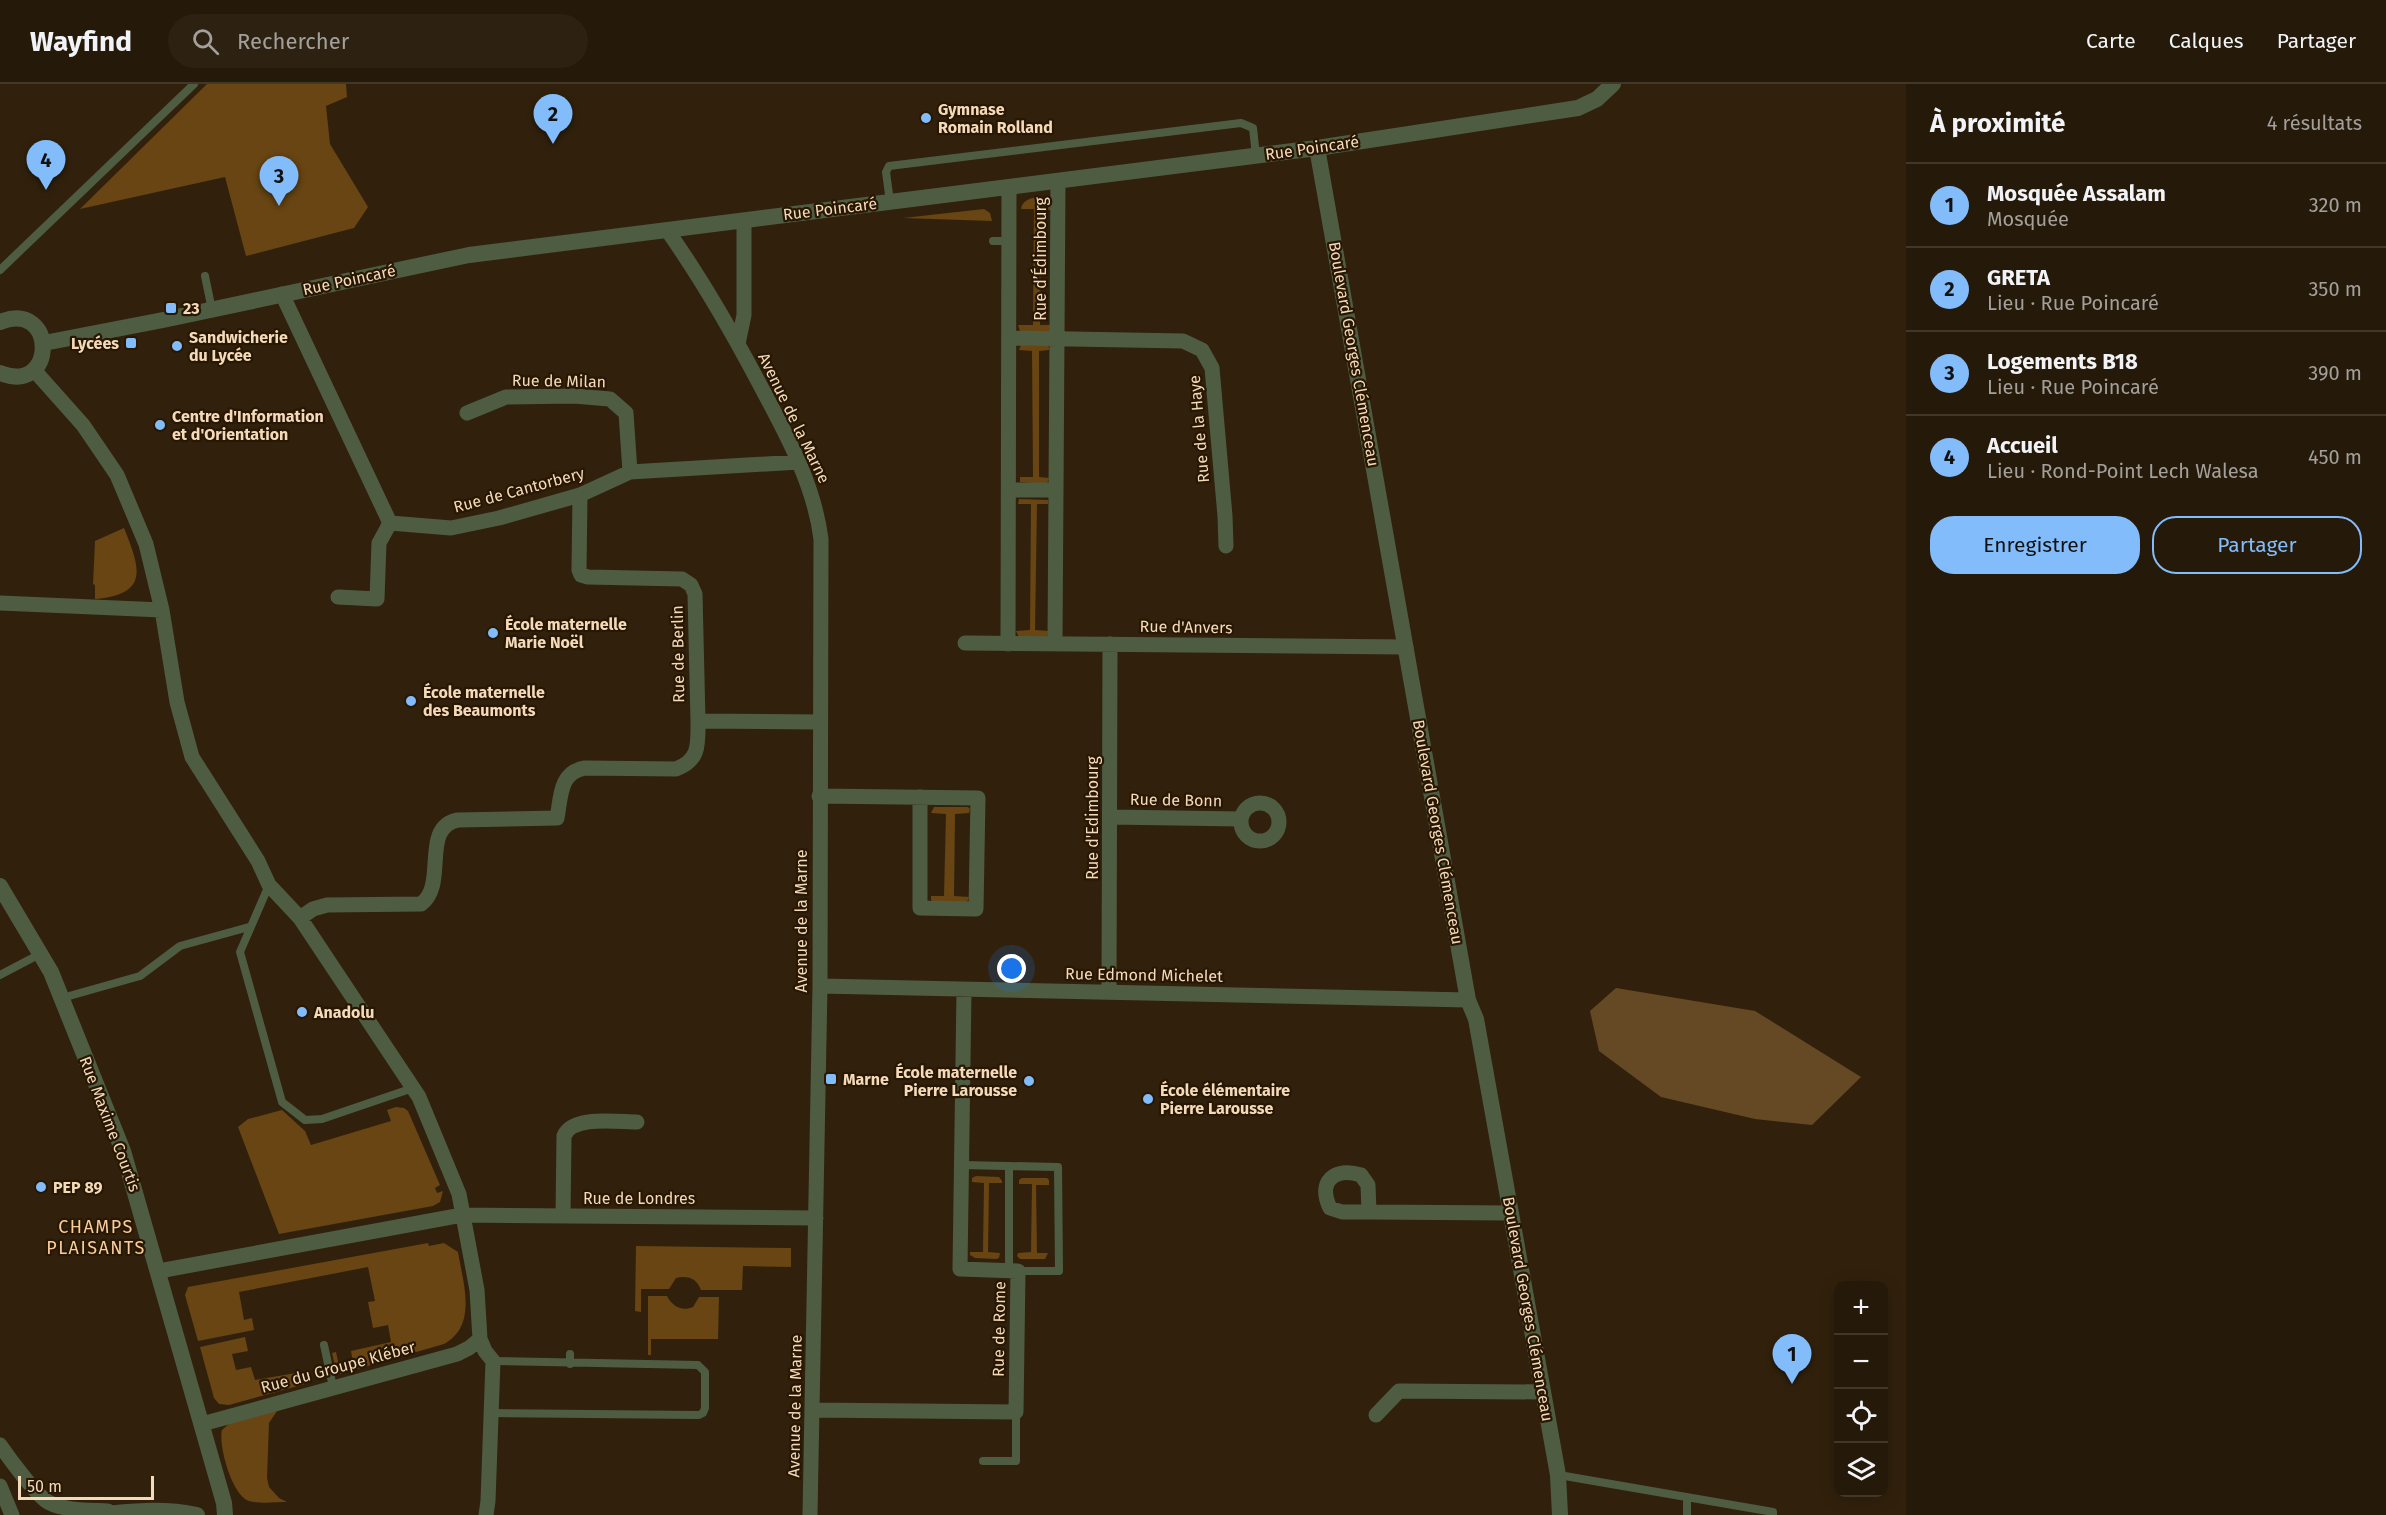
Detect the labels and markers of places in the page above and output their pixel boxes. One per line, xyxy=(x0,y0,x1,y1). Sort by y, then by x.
pin: 2 xyxy=(534,94,572,144)
place label: Gymnase Romain Rolland xyxy=(938,100,1053,137)
marker: Gymnase Romain Rolland xyxy=(919,111,933,125)
pin: 4 xyxy=(26,141,66,190)
pin: 3 xyxy=(260,156,298,206)
place label: 23 xyxy=(183,299,200,318)
marker: 23 xyxy=(164,301,178,315)
place label: Sandwicherie du Lycée xyxy=(189,328,288,365)
place label: Lycées xyxy=(71,334,119,353)
marker: Lycées xyxy=(124,336,138,350)
marker: Sandwicherie du Lycée xyxy=(170,339,184,353)
place label: Centre d'Information et d'Orientation xyxy=(172,407,324,444)
marker: Centre d'Information et d'Orientation xyxy=(153,418,167,432)
place label: École maternelle Marie Noël xyxy=(505,614,627,652)
marker: École maternelle Marie Noël xyxy=(486,626,500,640)
place label: École maternelle des Beaumonts xyxy=(423,682,545,720)
marker: École maternelle des Beaumonts xyxy=(404,694,418,708)
place label: Anadolu xyxy=(313,1003,374,1022)
marker: Anadolu xyxy=(295,1005,309,1019)
place label: École maternelle Pierre Larousse xyxy=(895,1062,1017,1100)
place label: Marne xyxy=(843,1070,889,1089)
marker: Marne xyxy=(824,1072,838,1086)
marker: École maternelle Pierre Larousse xyxy=(1022,1074,1036,1088)
place label: École élémentaire Pierre Larousse xyxy=(1160,1080,1290,1118)
marker: École élémentaire Pierre Larousse xyxy=(1141,1092,1155,1106)
place label: PEP 89 xyxy=(53,1178,102,1197)
marker: PEP 89 xyxy=(34,1180,48,1194)
pin: 1 xyxy=(1772,1334,1812,1384)

